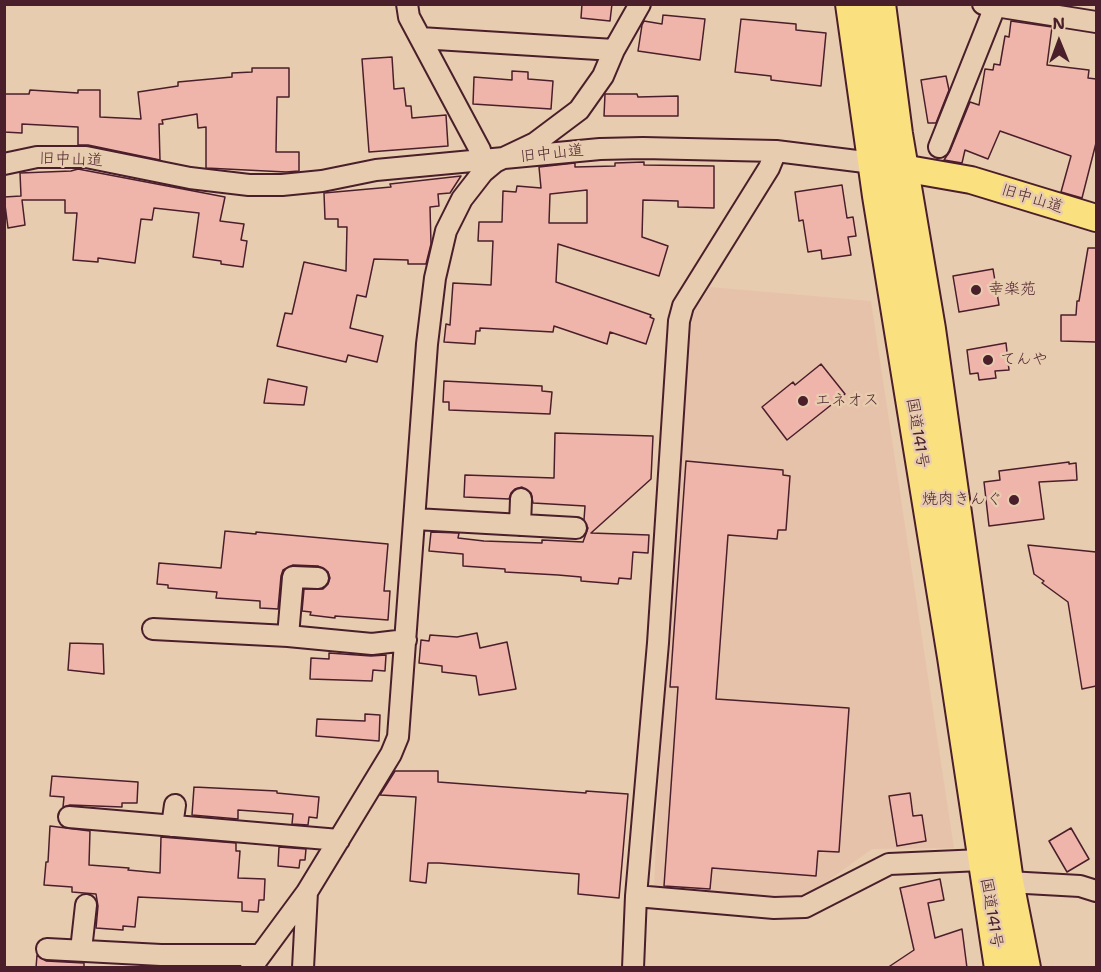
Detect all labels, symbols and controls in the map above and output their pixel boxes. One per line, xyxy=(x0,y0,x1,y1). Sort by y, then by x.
north arrow xyxy=(1029,12,1089,72)
text: N xyxy=(1052,13,1065,34)
street label: 旧中山道 xyxy=(519,141,585,167)
street label: 旧中山道 xyxy=(39,149,103,171)
street label: 旧中山道 xyxy=(999,180,1065,218)
place label: 幸楽苑 xyxy=(988,280,1036,300)
marker: 幸楽苑 xyxy=(969,283,983,297)
place label: てんや xyxy=(1000,350,1048,370)
marker: てんや xyxy=(981,353,995,367)
place label: エネオス xyxy=(815,391,879,411)
marker: エネオス xyxy=(796,394,810,408)
street label: 国道141号 xyxy=(902,396,932,470)
place label: 焼肉きんぐ xyxy=(922,490,1002,510)
marker: 焼肉きんぐ xyxy=(1007,493,1021,507)
street label: 国道141号 xyxy=(976,876,1006,950)

